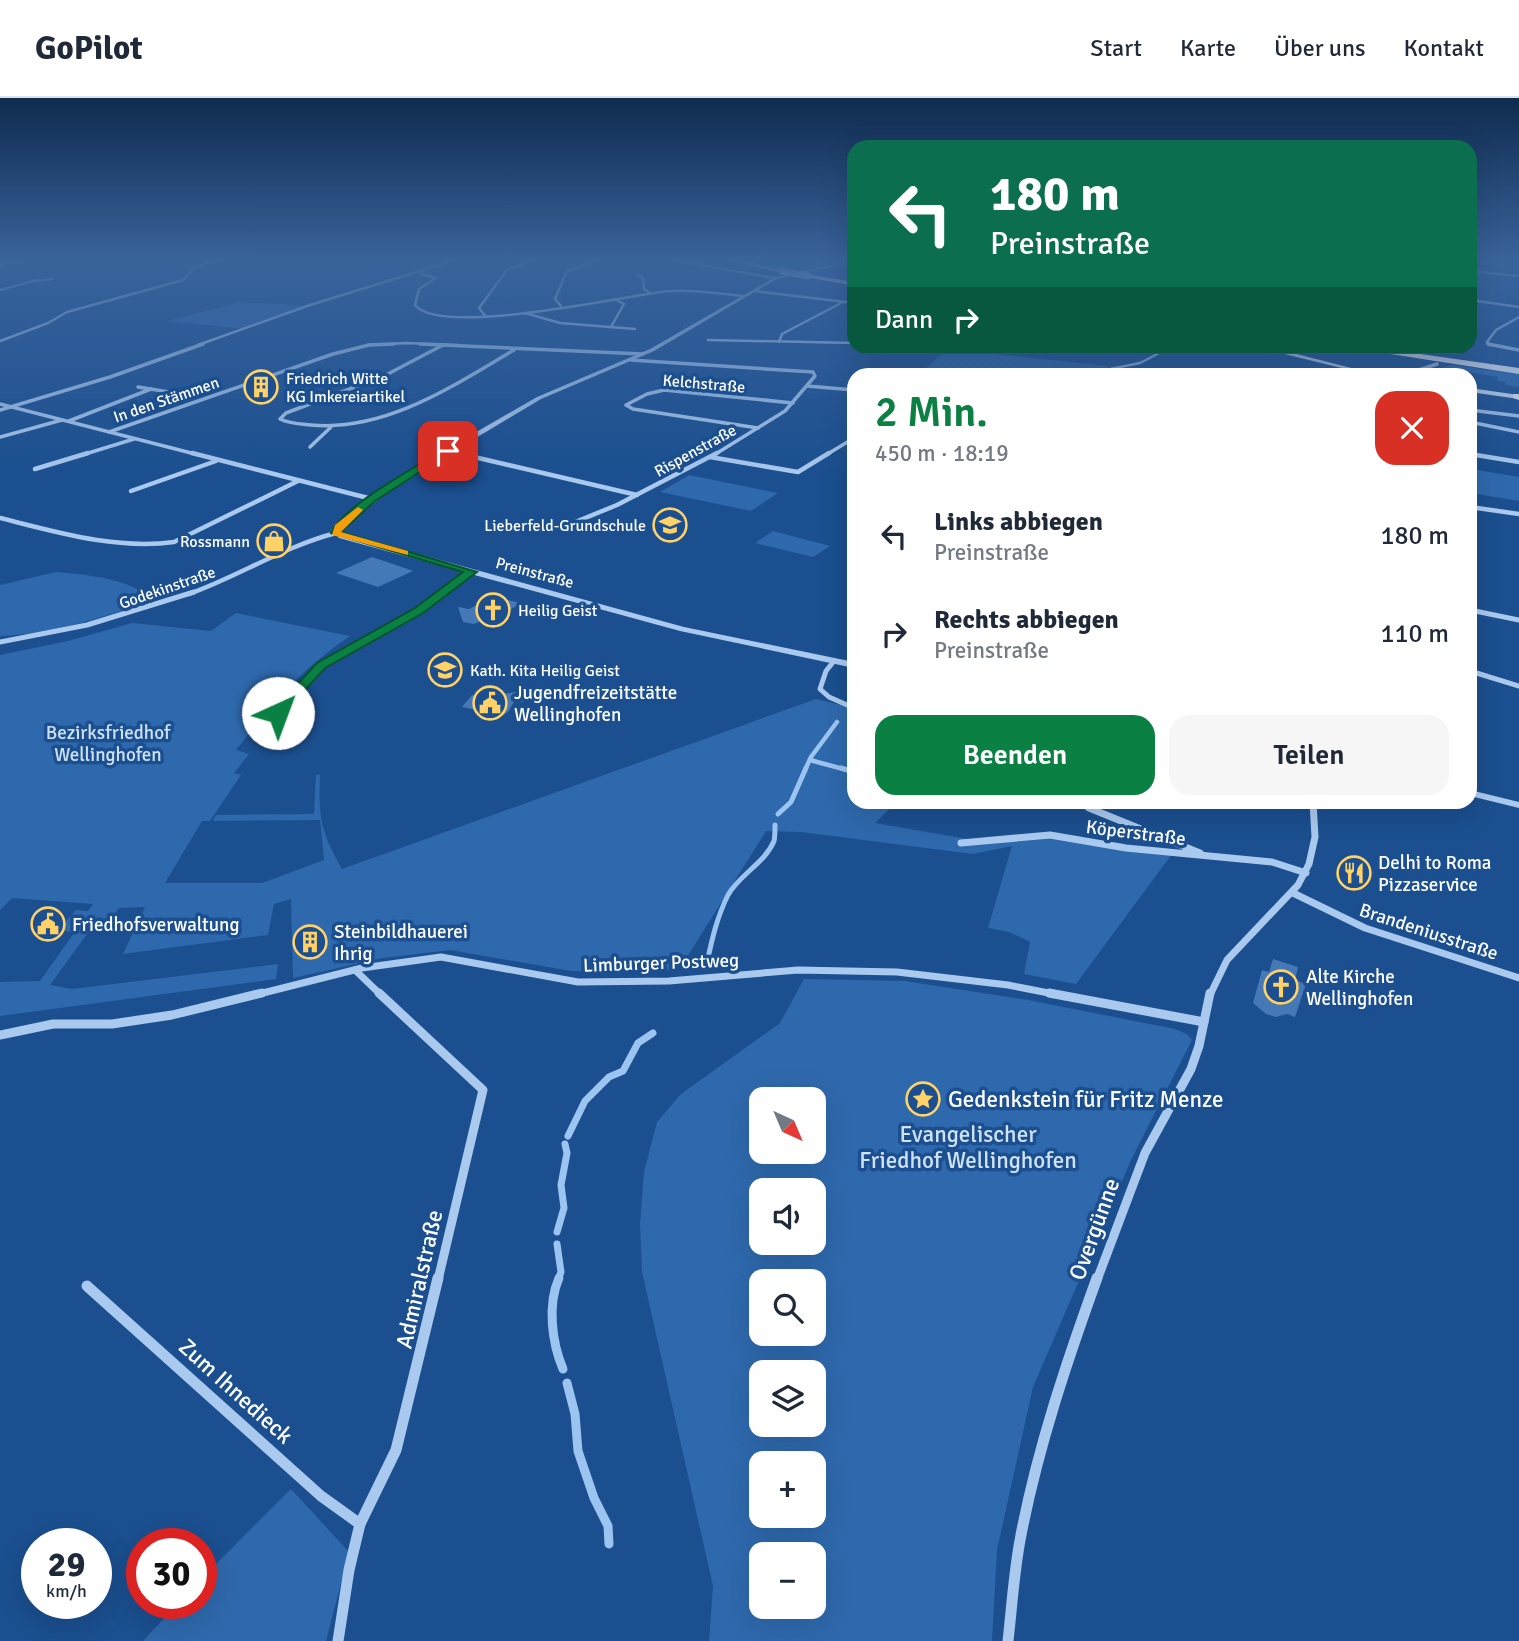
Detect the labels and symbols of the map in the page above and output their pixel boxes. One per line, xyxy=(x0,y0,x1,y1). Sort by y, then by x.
building icon: Friedrich Witte KG Imkereiartikel xyxy=(242,368,280,406)
place label: Friedrich Witte KG Imkereiartikel xyxy=(286,369,405,407)
street label: Kelchstraße xyxy=(662,370,746,398)
street label: In den Stämmen xyxy=(111,372,222,427)
street label: Rispenstraße xyxy=(651,420,740,482)
pin xyxy=(418,421,478,481)
school or university icon: Lieberfeld-Grundschule xyxy=(651,506,689,544)
place label: Lieberfeld-Grundschule xyxy=(484,516,646,536)
shop icon: Rossmann xyxy=(255,522,293,560)
place label: Rossmann xyxy=(180,532,250,552)
street label: Preinstraße xyxy=(494,553,576,593)
street label: Godekinstraße xyxy=(117,562,218,614)
church icon: Heilig Geist xyxy=(474,591,512,629)
place label: Heilig Geist xyxy=(518,601,598,621)
school or university icon: Kath. Kita Heilig Geist xyxy=(426,651,464,689)
place label: Kath. Kita Heilig Geist xyxy=(470,661,620,681)
position arrow xyxy=(241,676,315,750)
place label: Jugendfreizeitstätte Wellinghofen xyxy=(514,681,677,727)
public building icon: Jugendfreizeitstätte Wellinghofen xyxy=(471,684,509,722)
park label: Bezirksfriedhof Wellinghofen xyxy=(46,721,172,767)
street label: Köperstraße xyxy=(1085,815,1187,851)
place label: Delhi to Roma Pizzaservice xyxy=(1378,851,1491,897)
restaurant icon: Delhi to Roma Pizzaservice xyxy=(1335,854,1373,892)
street label: Brandeniusstraße xyxy=(1356,898,1501,966)
public building icon: Friedhofsverwaltung xyxy=(29,905,67,943)
place label: Friedhofsverwaltung xyxy=(72,913,239,937)
place label: Steinbildhauerei Ihrig xyxy=(334,920,468,966)
building icon: Steinbildhauerei Ihrig xyxy=(291,923,329,961)
street label: Limburger Postweg xyxy=(583,948,739,978)
place label: Alte Kirche Wellinghofen xyxy=(1306,965,1413,1011)
church icon: Alte Kirche Wellinghofen xyxy=(1262,968,1300,1006)
place icon: Gedenkstein für Fritz Menze xyxy=(904,1080,942,1118)
place label: Gedenkstein für Fritz Menze xyxy=(948,1085,1223,1114)
north arrow xyxy=(749,1087,826,1164)
park label: Evangelischer Friedhof Wellinghofen xyxy=(859,1120,1077,1175)
street label: Overgünne xyxy=(1063,1174,1126,1284)
street label: Admiralstraße xyxy=(389,1207,450,1351)
street label: Zum Ihnedieck xyxy=(173,1332,299,1451)
speed limit sign: 30 xyxy=(126,1528,217,1619)

